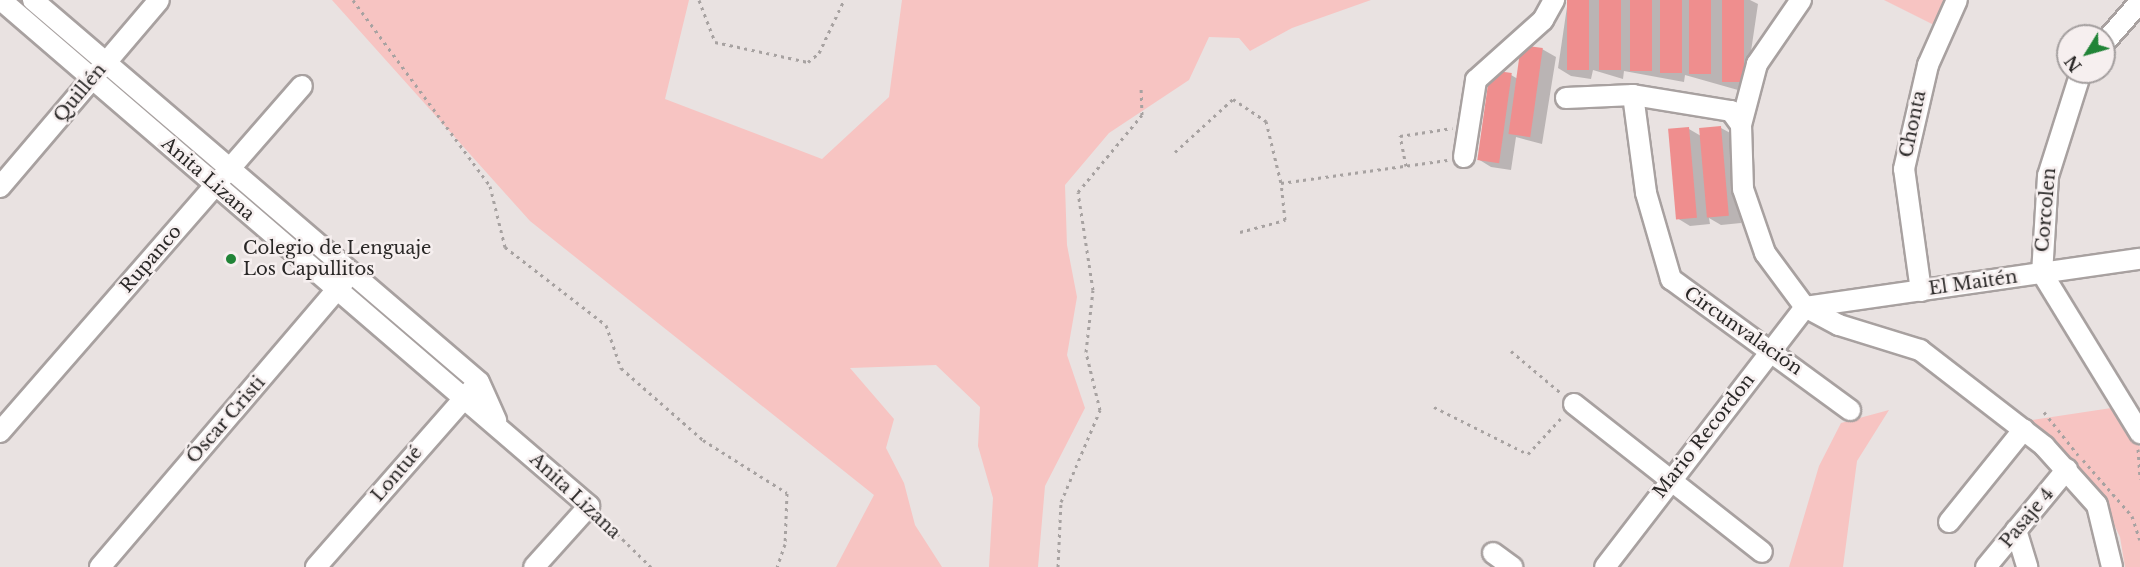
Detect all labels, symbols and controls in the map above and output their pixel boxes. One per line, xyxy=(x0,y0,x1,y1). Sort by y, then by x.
north arrow xyxy=(2056,24,2116,84)
text: N xyxy=(2061,52,2086,76)
street label: Quillén xyxy=(49,59,111,127)
street label: Chonta xyxy=(1895,89,1931,159)
street label: Anita Lizana xyxy=(157,133,259,225)
street label: Corcolen xyxy=(2032,167,2060,253)
street label: Rupanco xyxy=(116,221,186,297)
place label: Colegio de Lenguaje Los Capullitos xyxy=(243,238,431,280)
marker: Colegio de Lenguaje Los Capullitos xyxy=(224,252,238,266)
street label: El Maitén xyxy=(1927,266,2019,300)
street label: Circunvalación xyxy=(1680,282,1806,380)
street label: Mario Recordon xyxy=(1649,370,1759,502)
street label: Óscar Cristi xyxy=(182,372,270,468)
street label: Lontué xyxy=(367,442,427,506)
street label: Anita Lizana xyxy=(525,449,625,543)
street label: Pasaje 4 xyxy=(1996,484,2058,552)

